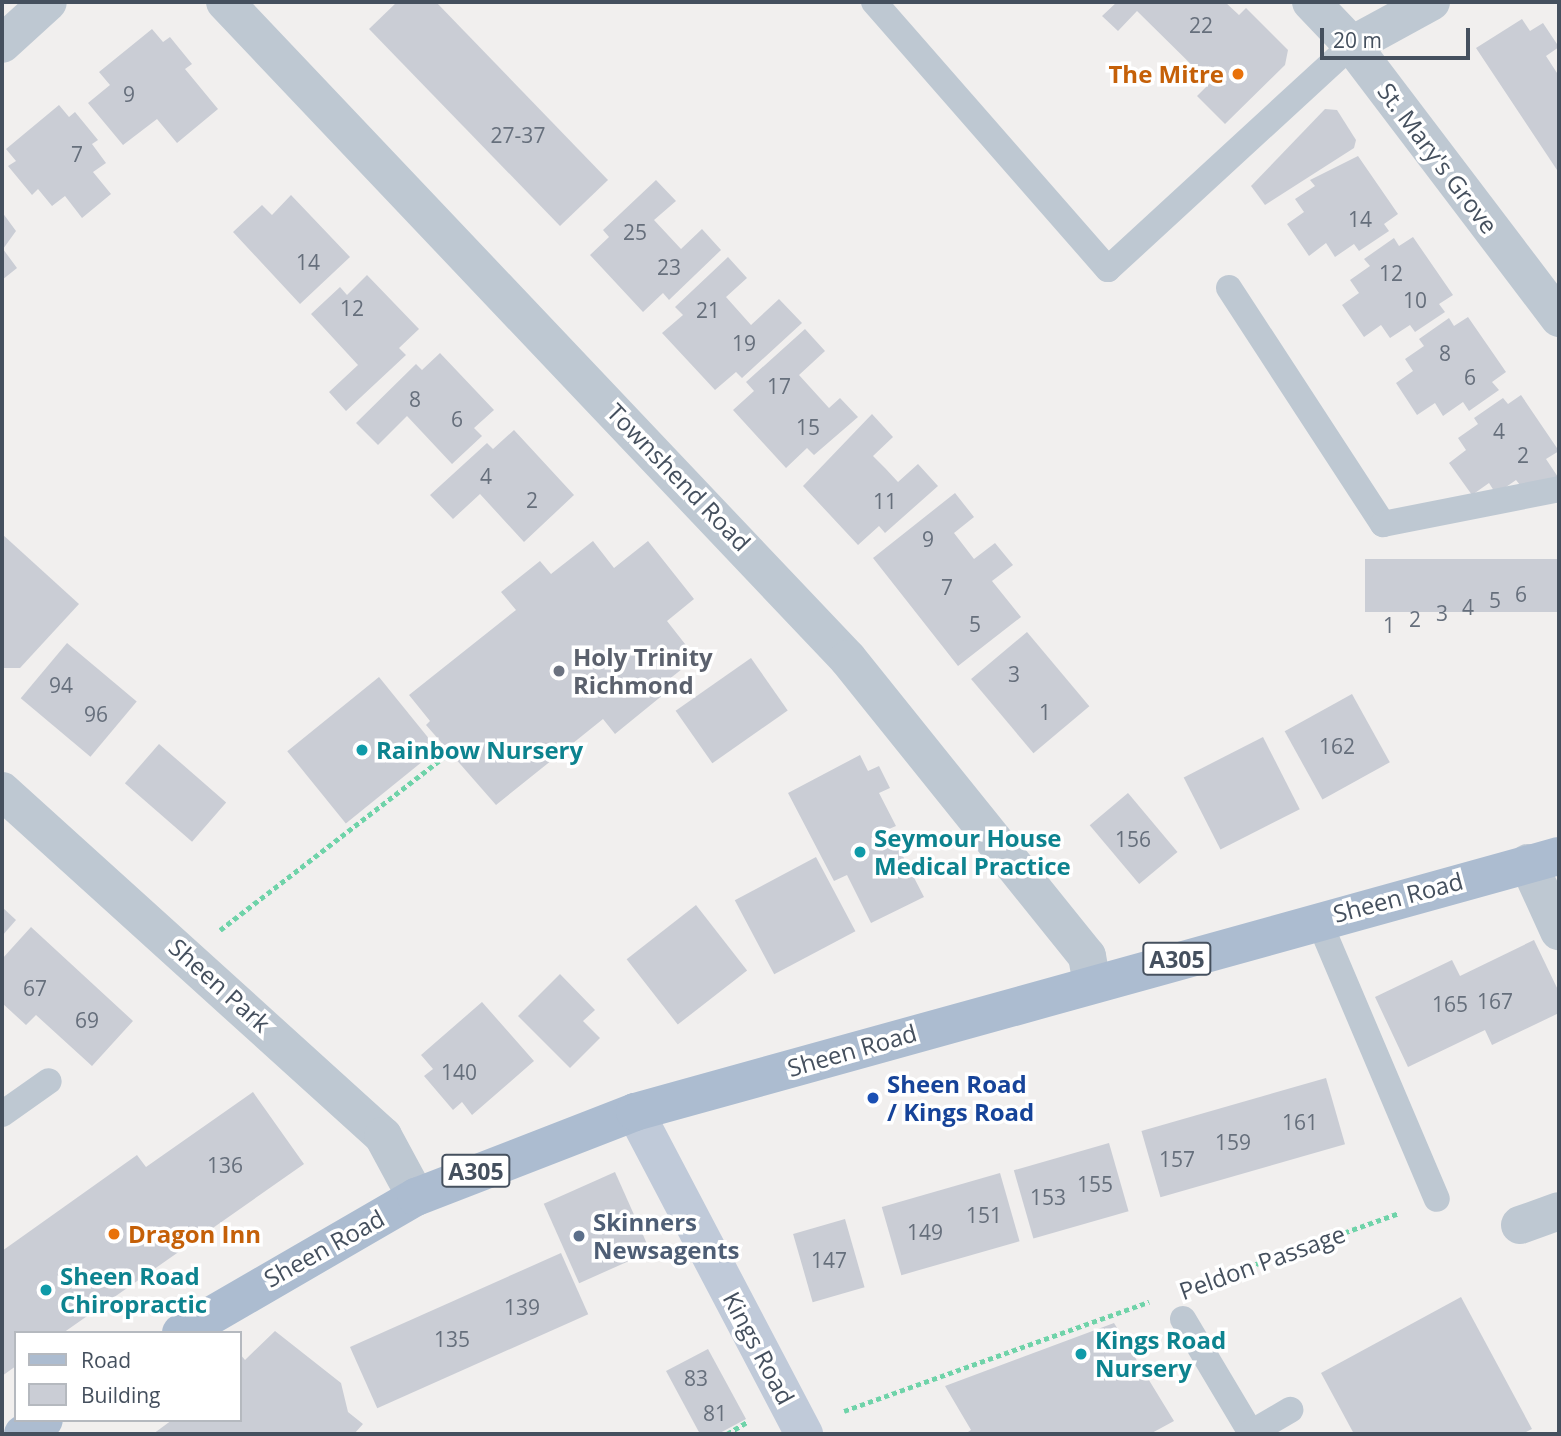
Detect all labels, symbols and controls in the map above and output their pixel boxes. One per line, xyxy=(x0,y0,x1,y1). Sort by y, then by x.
house number: 22 xyxy=(1189,12,1213,38)
scale bar xyxy=(1323,14,1474,58)
text: 20 m xyxy=(1333,26,1382,54)
place label: The Mitre xyxy=(1108,60,1224,88)
marker: The Mitre xyxy=(1230,66,1246,82)
street label: St. Mary's Grove xyxy=(1372,77,1504,239)
house number: 9 xyxy=(123,81,135,107)
house number: 27-37 xyxy=(491,122,545,148)
house number: 7 xyxy=(71,141,83,167)
house number: 14 xyxy=(1348,206,1372,232)
house number: 25 xyxy=(623,219,647,245)
house number: 14 xyxy=(296,249,320,275)
house number: 23 xyxy=(657,254,681,280)
house number: 12 xyxy=(1379,260,1403,286)
house number: 10 xyxy=(1403,287,1427,313)
house number: 12 xyxy=(340,295,364,321)
house number: 21 xyxy=(696,297,720,323)
house number: 19 xyxy=(732,330,756,356)
house number: 8 xyxy=(1439,340,1451,366)
house number: 6 xyxy=(1464,364,1476,390)
house number: 17 xyxy=(767,373,791,399)
house number: 8 xyxy=(409,386,421,412)
street label: Townshend Road xyxy=(601,397,757,557)
house number: 6 xyxy=(451,406,463,432)
house number: 15 xyxy=(796,414,820,440)
house number: 4 xyxy=(1493,418,1505,444)
house number: 2 xyxy=(1517,442,1529,468)
house number: 4 xyxy=(480,463,492,489)
house number: 2 xyxy=(526,487,538,513)
house number: 11 xyxy=(873,488,897,514)
house number: 9 xyxy=(922,526,934,552)
house number: 7 xyxy=(941,574,953,600)
house number: 6 xyxy=(1515,581,1527,607)
house number: 5 xyxy=(1489,587,1501,613)
house number: 4 xyxy=(1462,594,1474,620)
house number: 3 xyxy=(1436,600,1448,626)
house number: 2 xyxy=(1409,606,1421,632)
house number: 5 xyxy=(969,611,981,637)
house number: 1 xyxy=(1383,612,1395,638)
place label: Holy Trinity Richmond xyxy=(573,643,713,699)
house number: 3 xyxy=(1008,661,1020,687)
marker: Holy Trinity Richmond xyxy=(551,663,567,679)
house number: 94 xyxy=(49,672,73,698)
house number: 1 xyxy=(1039,699,1051,725)
house number: 96 xyxy=(84,701,108,727)
house number: 162 xyxy=(1319,733,1355,759)
place label: Rainbow Nursery xyxy=(376,736,583,764)
marker: Rainbow Nursery xyxy=(354,742,370,758)
place label: Seymour House Medical Practice xyxy=(874,824,1071,880)
house number: 156 xyxy=(1115,826,1151,852)
marker: Seymour House Medical Practice xyxy=(852,844,868,860)
street label: Sheen Road xyxy=(1330,866,1466,928)
street label: Sheen Park xyxy=(164,932,276,1038)
road number: A305 xyxy=(1142,940,1212,978)
house number: 67 xyxy=(23,975,47,1001)
house number: 167 xyxy=(1477,988,1513,1014)
house number: 165 xyxy=(1432,991,1468,1017)
house number: 69 xyxy=(75,1007,99,1033)
street label: Sheen Road xyxy=(784,1018,920,1082)
house number: 140 xyxy=(441,1059,477,1085)
place label: Sheen Road / Kings Road xyxy=(887,1070,1034,1126)
marker: Sheen Road / Kings Road xyxy=(865,1090,881,1106)
house number: 161 xyxy=(1282,1109,1318,1135)
house number: 159 xyxy=(1215,1129,1251,1155)
house number: 157 xyxy=(1159,1146,1195,1172)
house number: 136 xyxy=(207,1152,243,1178)
road number: A305 xyxy=(441,1152,511,1190)
house number: 155 xyxy=(1077,1171,1113,1197)
house number: 153 xyxy=(1030,1184,1066,1210)
house number: 151 xyxy=(966,1202,1002,1228)
street label: Sheen Road xyxy=(259,1203,389,1293)
place label: Skinners Newsagents xyxy=(593,1208,740,1264)
house number: 149 xyxy=(907,1219,943,1245)
street label: Peldon Passage xyxy=(1175,1219,1349,1305)
place label: Dragon Inn xyxy=(128,1220,261,1248)
marker: Dragon Inn xyxy=(106,1226,122,1242)
marker: Skinners Newsagents xyxy=(571,1228,587,1244)
house number: 147 xyxy=(811,1247,847,1273)
place label: Sheen Road Chiropractic xyxy=(60,1262,207,1318)
marker: Sheen Road Chiropractic xyxy=(38,1282,54,1298)
street label: Kings Road xyxy=(717,1287,801,1409)
house number: 139 xyxy=(504,1294,540,1320)
house number: 135 xyxy=(434,1326,470,1352)
place label: Kings Road Nursery xyxy=(1095,1326,1226,1382)
legend xyxy=(14,1331,242,1422)
text: Road xyxy=(81,1346,131,1374)
marker: Kings Road Nursery xyxy=(1073,1346,1089,1362)
house number: 83 xyxy=(684,1365,708,1391)
text: Building xyxy=(81,1381,160,1409)
house number: 81 xyxy=(703,1400,727,1426)

